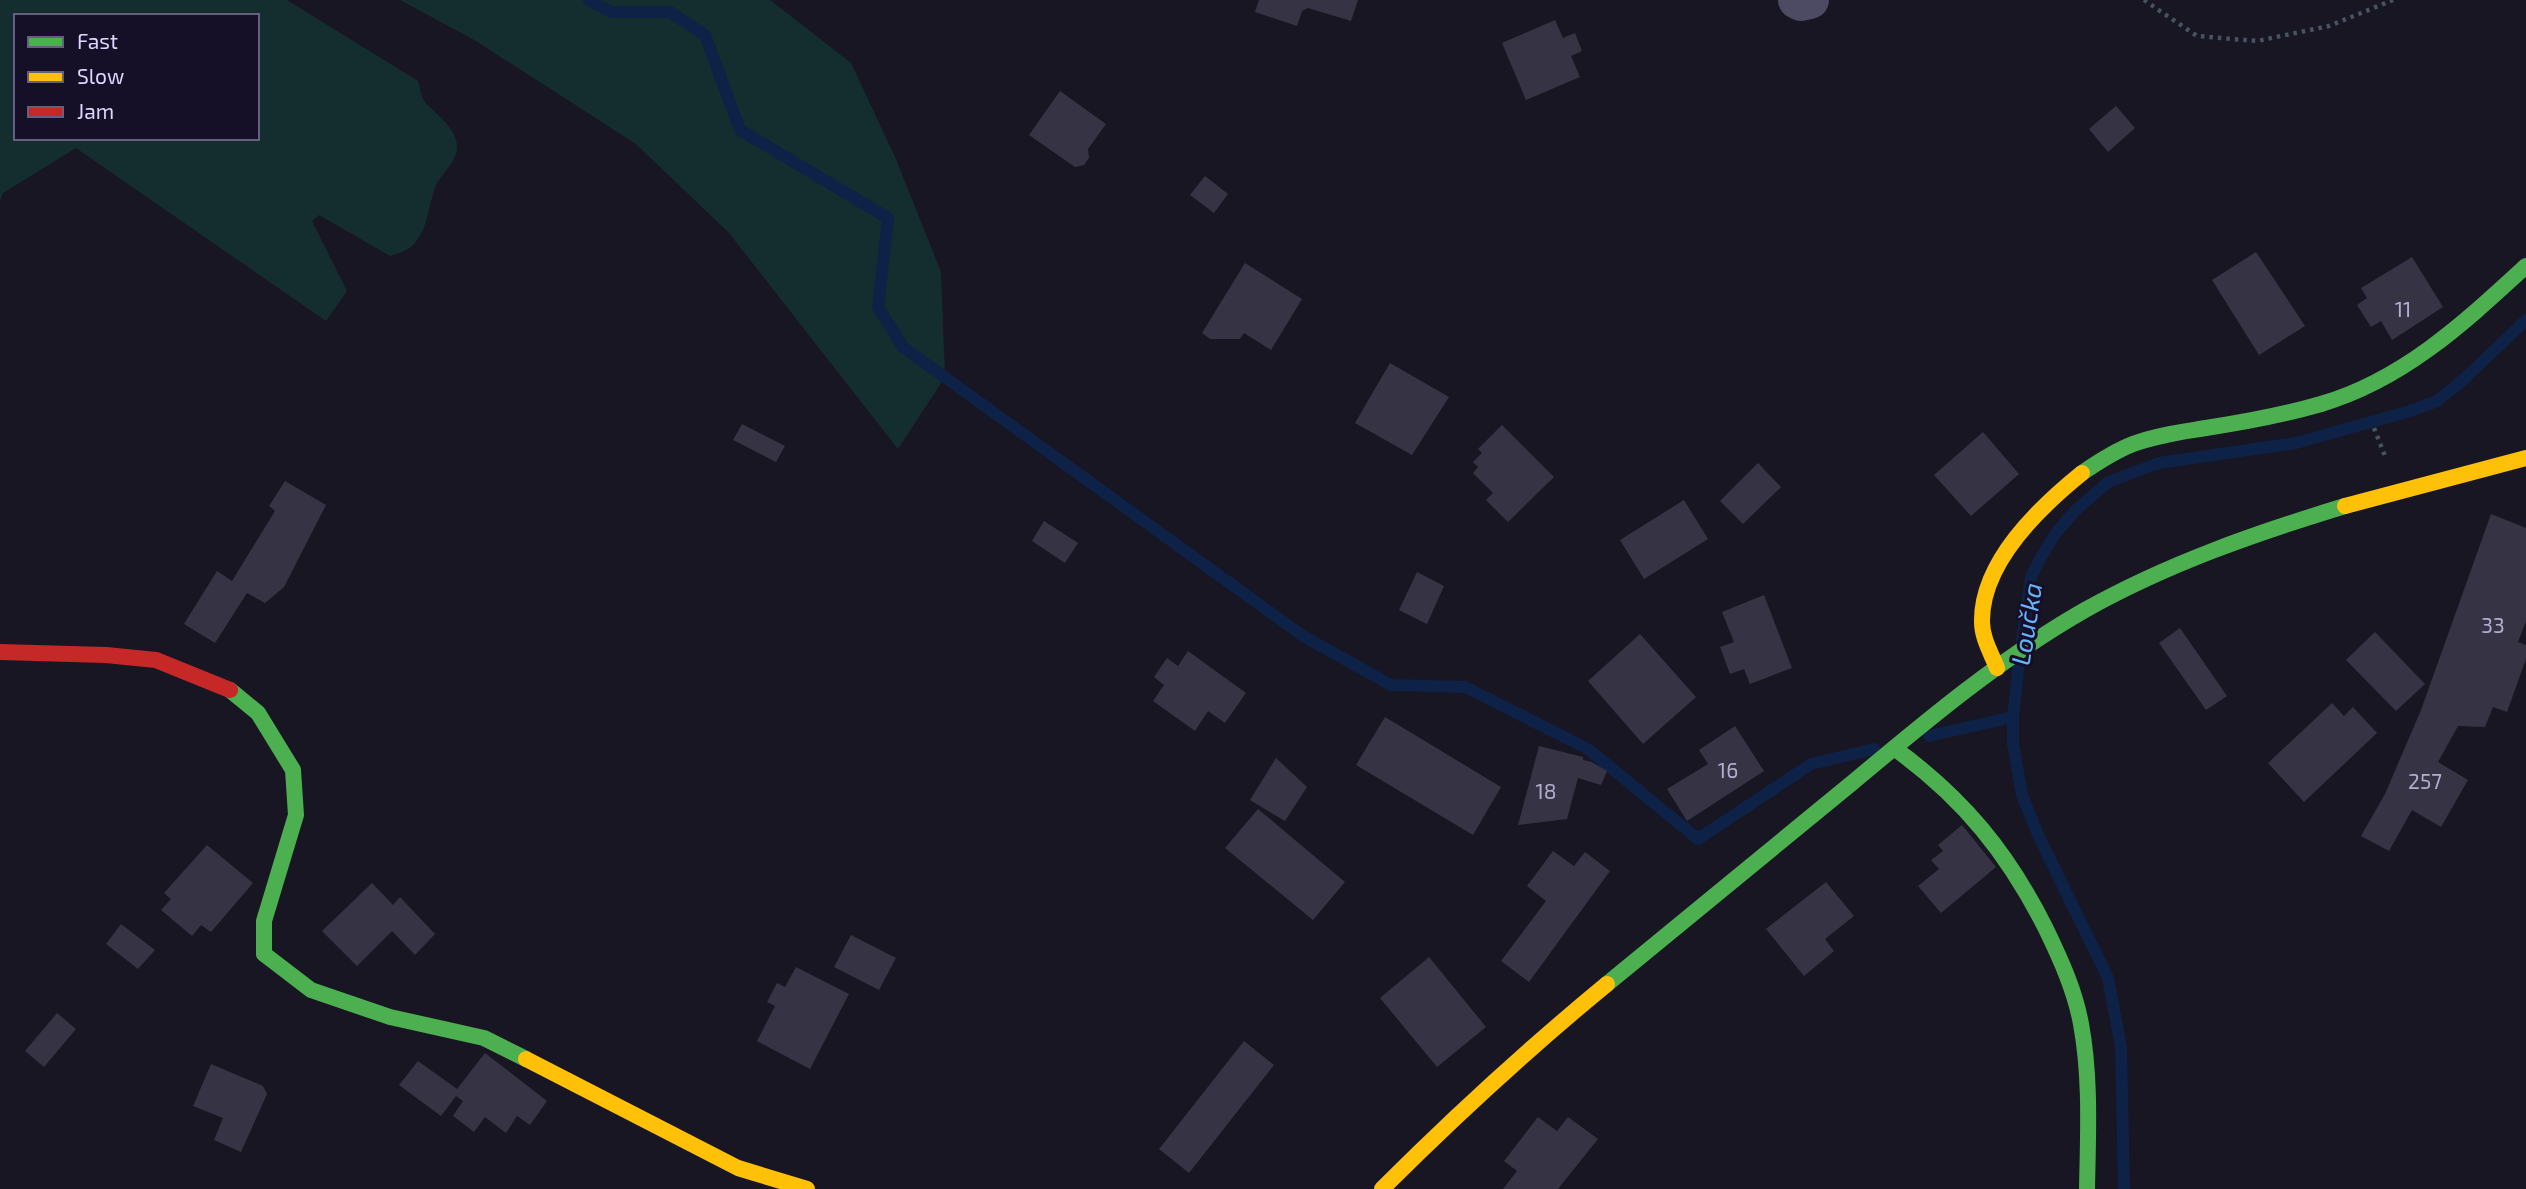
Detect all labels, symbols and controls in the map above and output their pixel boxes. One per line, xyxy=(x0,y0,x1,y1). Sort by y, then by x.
legend xyxy=(14,14,259,140)
text: Fast xyxy=(77,28,118,53)
text: Slow xyxy=(77,63,124,88)
text: Jam xyxy=(77,98,114,123)
house number: 11 xyxy=(2395,296,2411,321)
water label: Loučka xyxy=(2004,580,2047,667)
house number: 33 xyxy=(2481,612,2505,637)
house number: 16 xyxy=(1718,757,1738,782)
house number: 257 xyxy=(2408,768,2442,793)
house number: 18 xyxy=(1535,778,1557,803)

